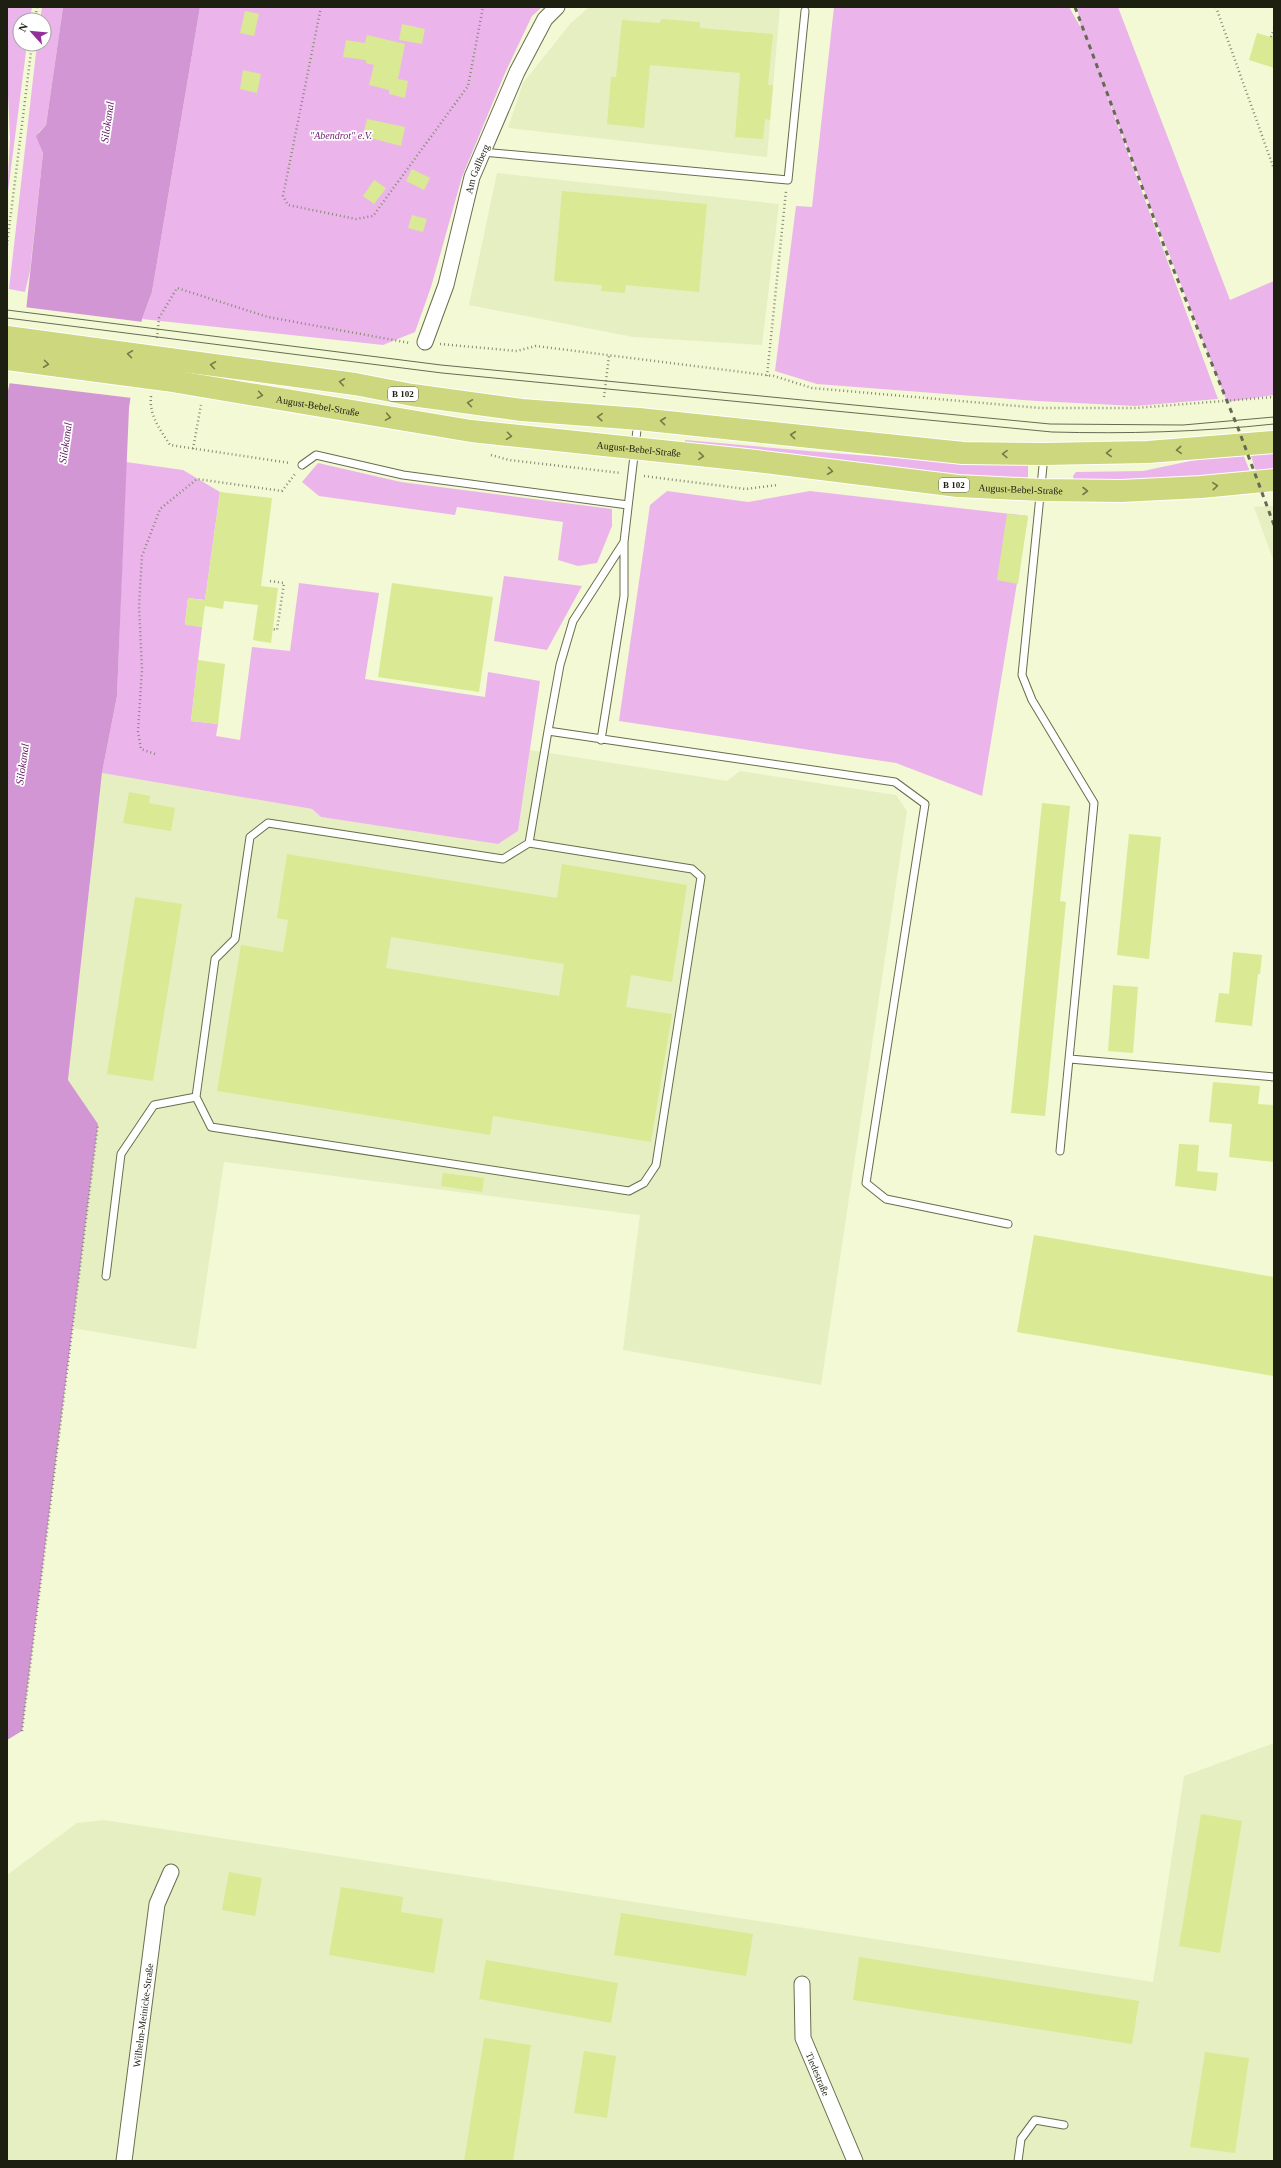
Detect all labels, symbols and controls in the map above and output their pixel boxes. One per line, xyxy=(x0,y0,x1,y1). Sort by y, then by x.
north arrow xyxy=(12,12,52,52)
text: N xyxy=(16,21,30,34)
water label: Silokanal xyxy=(98,101,116,143)
park label: "Abendrot" e.V. xyxy=(310,130,373,141)
street label: Am Gallberg xyxy=(463,142,491,195)
one-way arrow xyxy=(127,350,133,359)
one-way arrow xyxy=(43,359,49,368)
one-way arrow xyxy=(210,361,216,370)
one-way arrow xyxy=(339,378,345,387)
road number: B 102 xyxy=(388,387,418,401)
one-way arrow xyxy=(257,391,263,399)
street label: August-Bebel-Straße xyxy=(275,393,361,418)
one-way arrow xyxy=(467,399,473,408)
one-way arrow xyxy=(385,412,391,421)
one-way arrow xyxy=(597,412,603,421)
one-way arrow xyxy=(660,417,666,426)
water label: Silokanal xyxy=(56,422,74,464)
one-way arrow xyxy=(506,431,512,440)
one-way arrow xyxy=(790,431,796,440)
street label: August-Bebel-Straße xyxy=(596,439,682,459)
one-way arrow xyxy=(1176,445,1182,454)
one-way arrow xyxy=(1106,449,1112,457)
one-way arrow xyxy=(1002,450,1008,458)
one-way arrow xyxy=(698,451,704,460)
one-way arrow xyxy=(827,466,833,475)
road number: B 102 xyxy=(939,478,969,492)
street label: August-Bebel-Straße xyxy=(978,481,1063,496)
one-way arrow xyxy=(1212,481,1218,490)
one-way arrow xyxy=(1082,487,1088,495)
water label: Silokanal xyxy=(13,743,31,785)
street label: Wilhelm-Meinicke-Straße xyxy=(131,1962,155,2068)
street label: Tiedestraße xyxy=(804,2050,832,2098)

